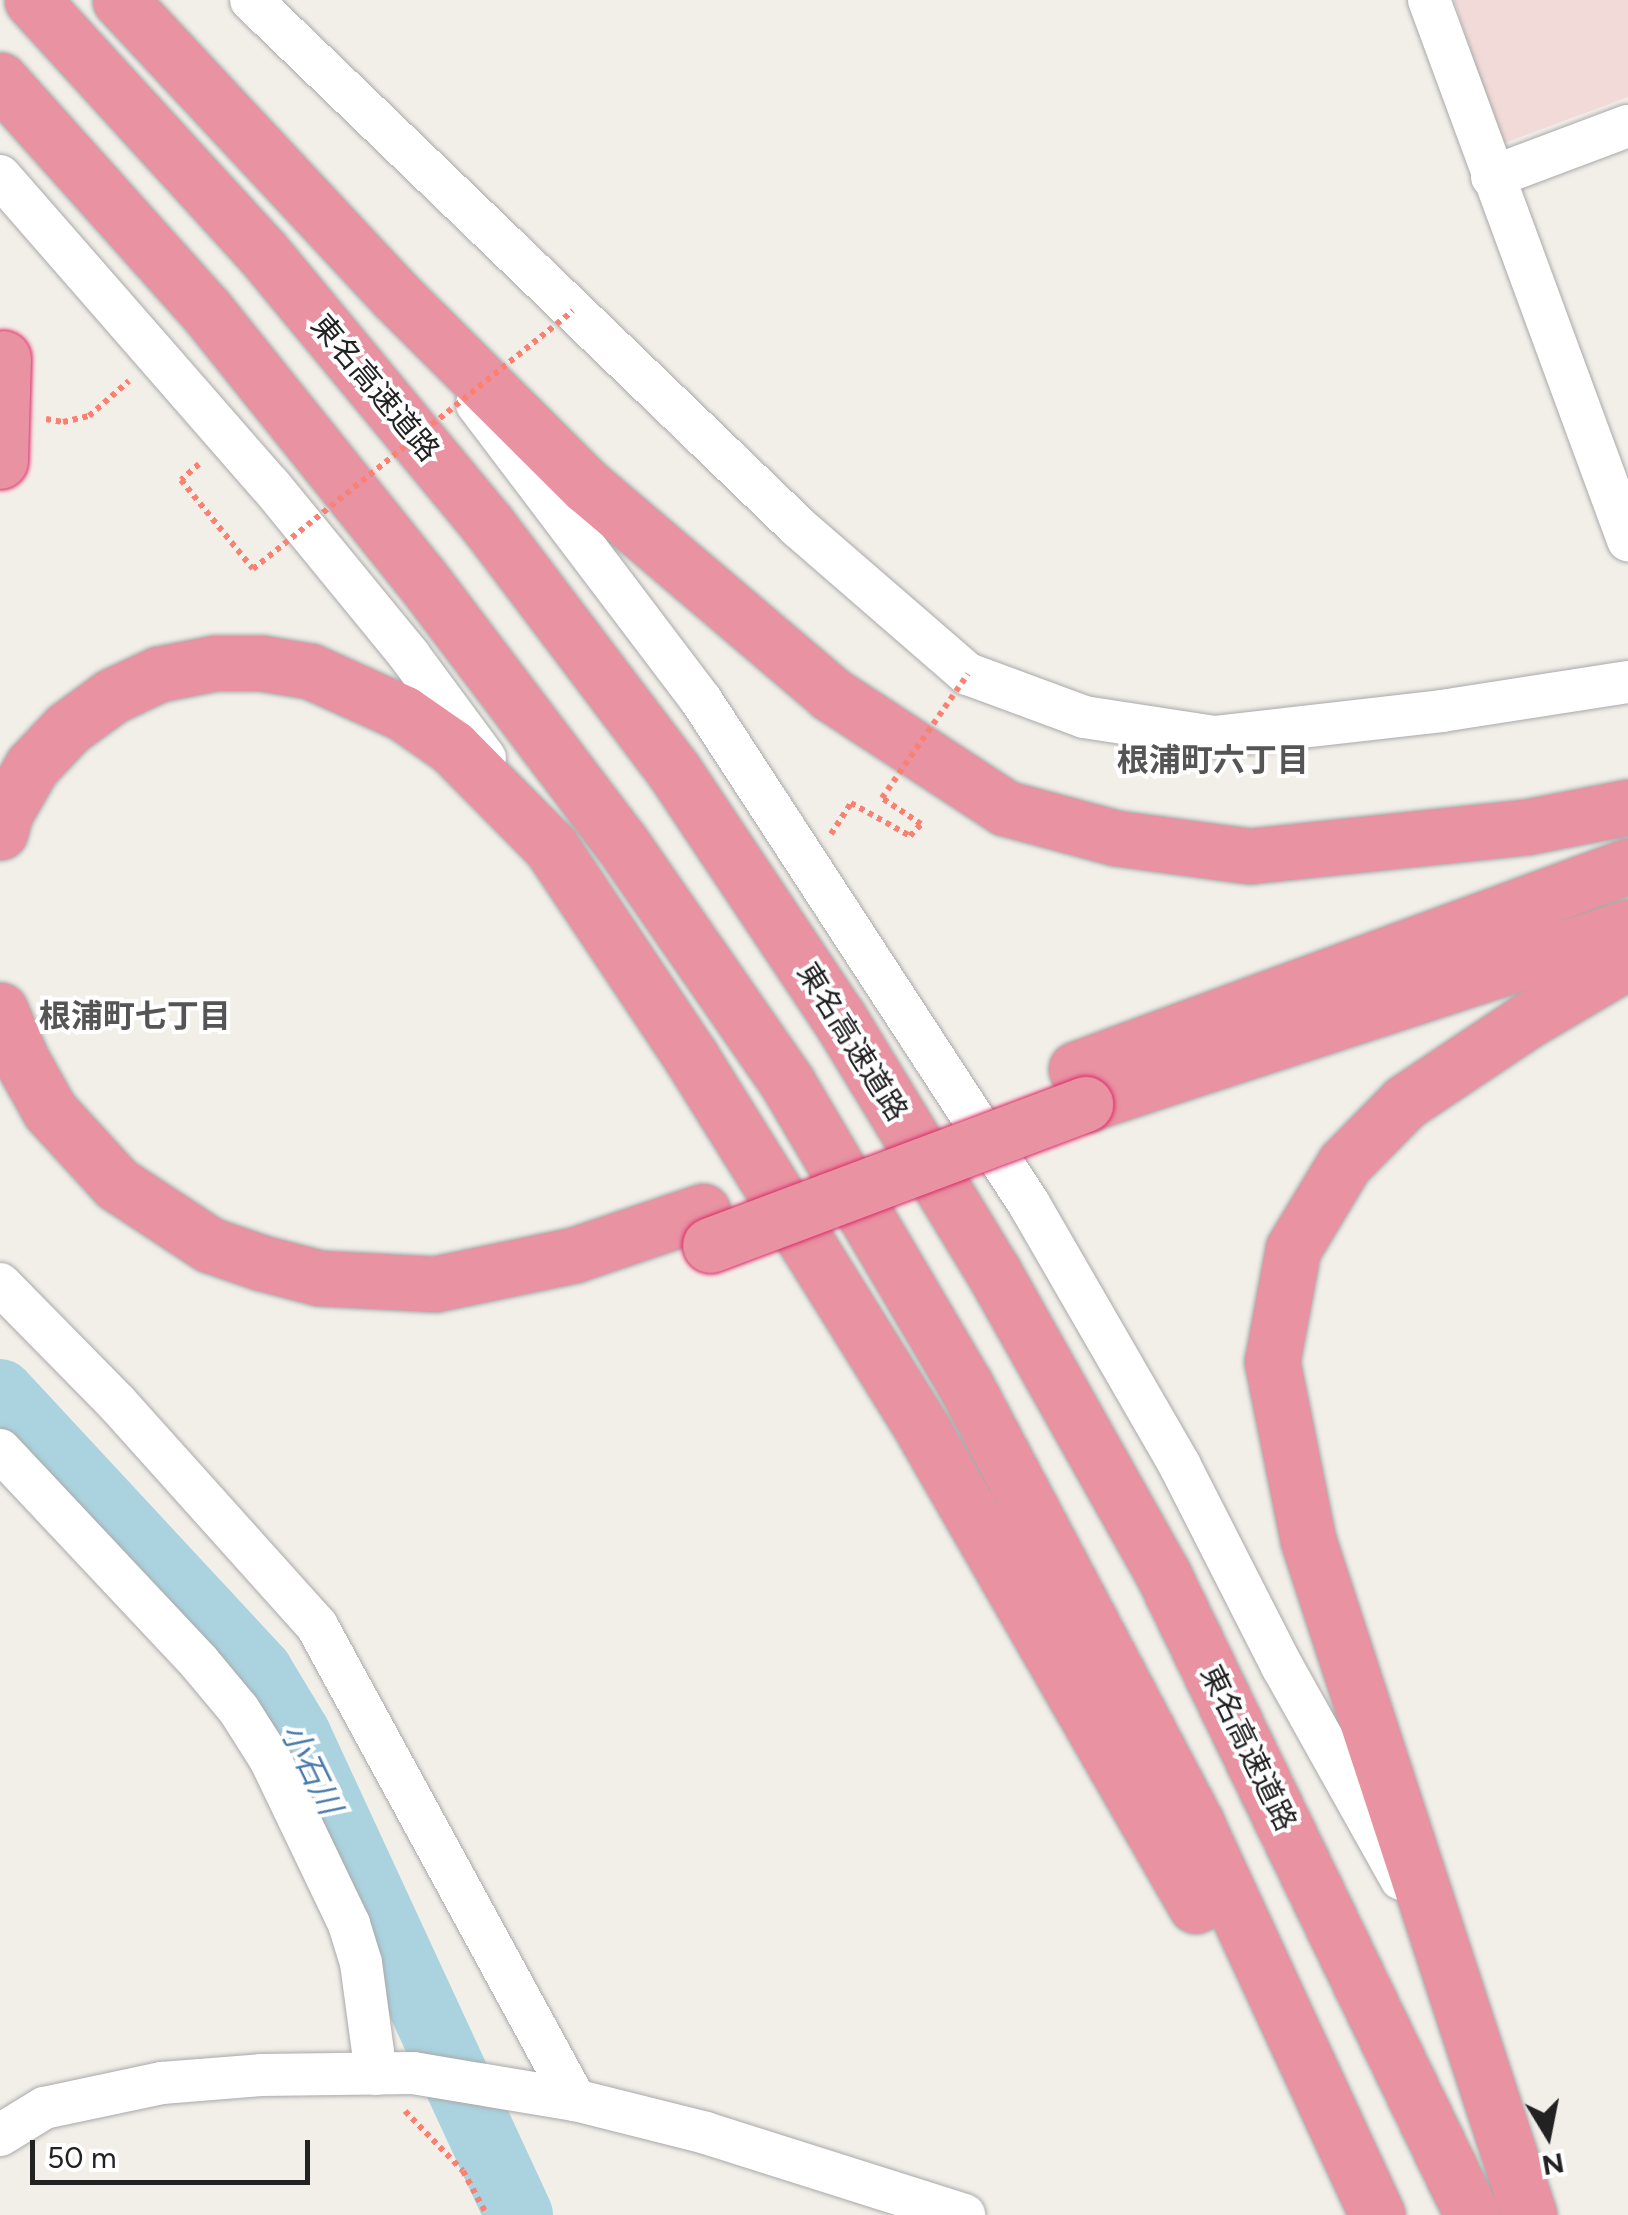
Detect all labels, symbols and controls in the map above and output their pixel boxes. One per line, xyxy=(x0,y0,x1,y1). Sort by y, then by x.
street label: 東名高速道路 xyxy=(303,307,447,469)
district label: 根浦町六丁目 xyxy=(1117,741,1309,779)
street label: 東名高速道路 xyxy=(789,956,915,1128)
district label: 根浦町七丁目 xyxy=(39,997,231,1035)
street label: 東名高速道路 xyxy=(1192,1659,1304,1837)
water label: 小石川 xyxy=(273,1717,349,1821)
north arrow xyxy=(1498,2085,1598,2185)
scale bar xyxy=(35,2120,315,2182)
text: 50 m xyxy=(47,2139,116,2176)
text: N xyxy=(1540,2146,1567,2183)

